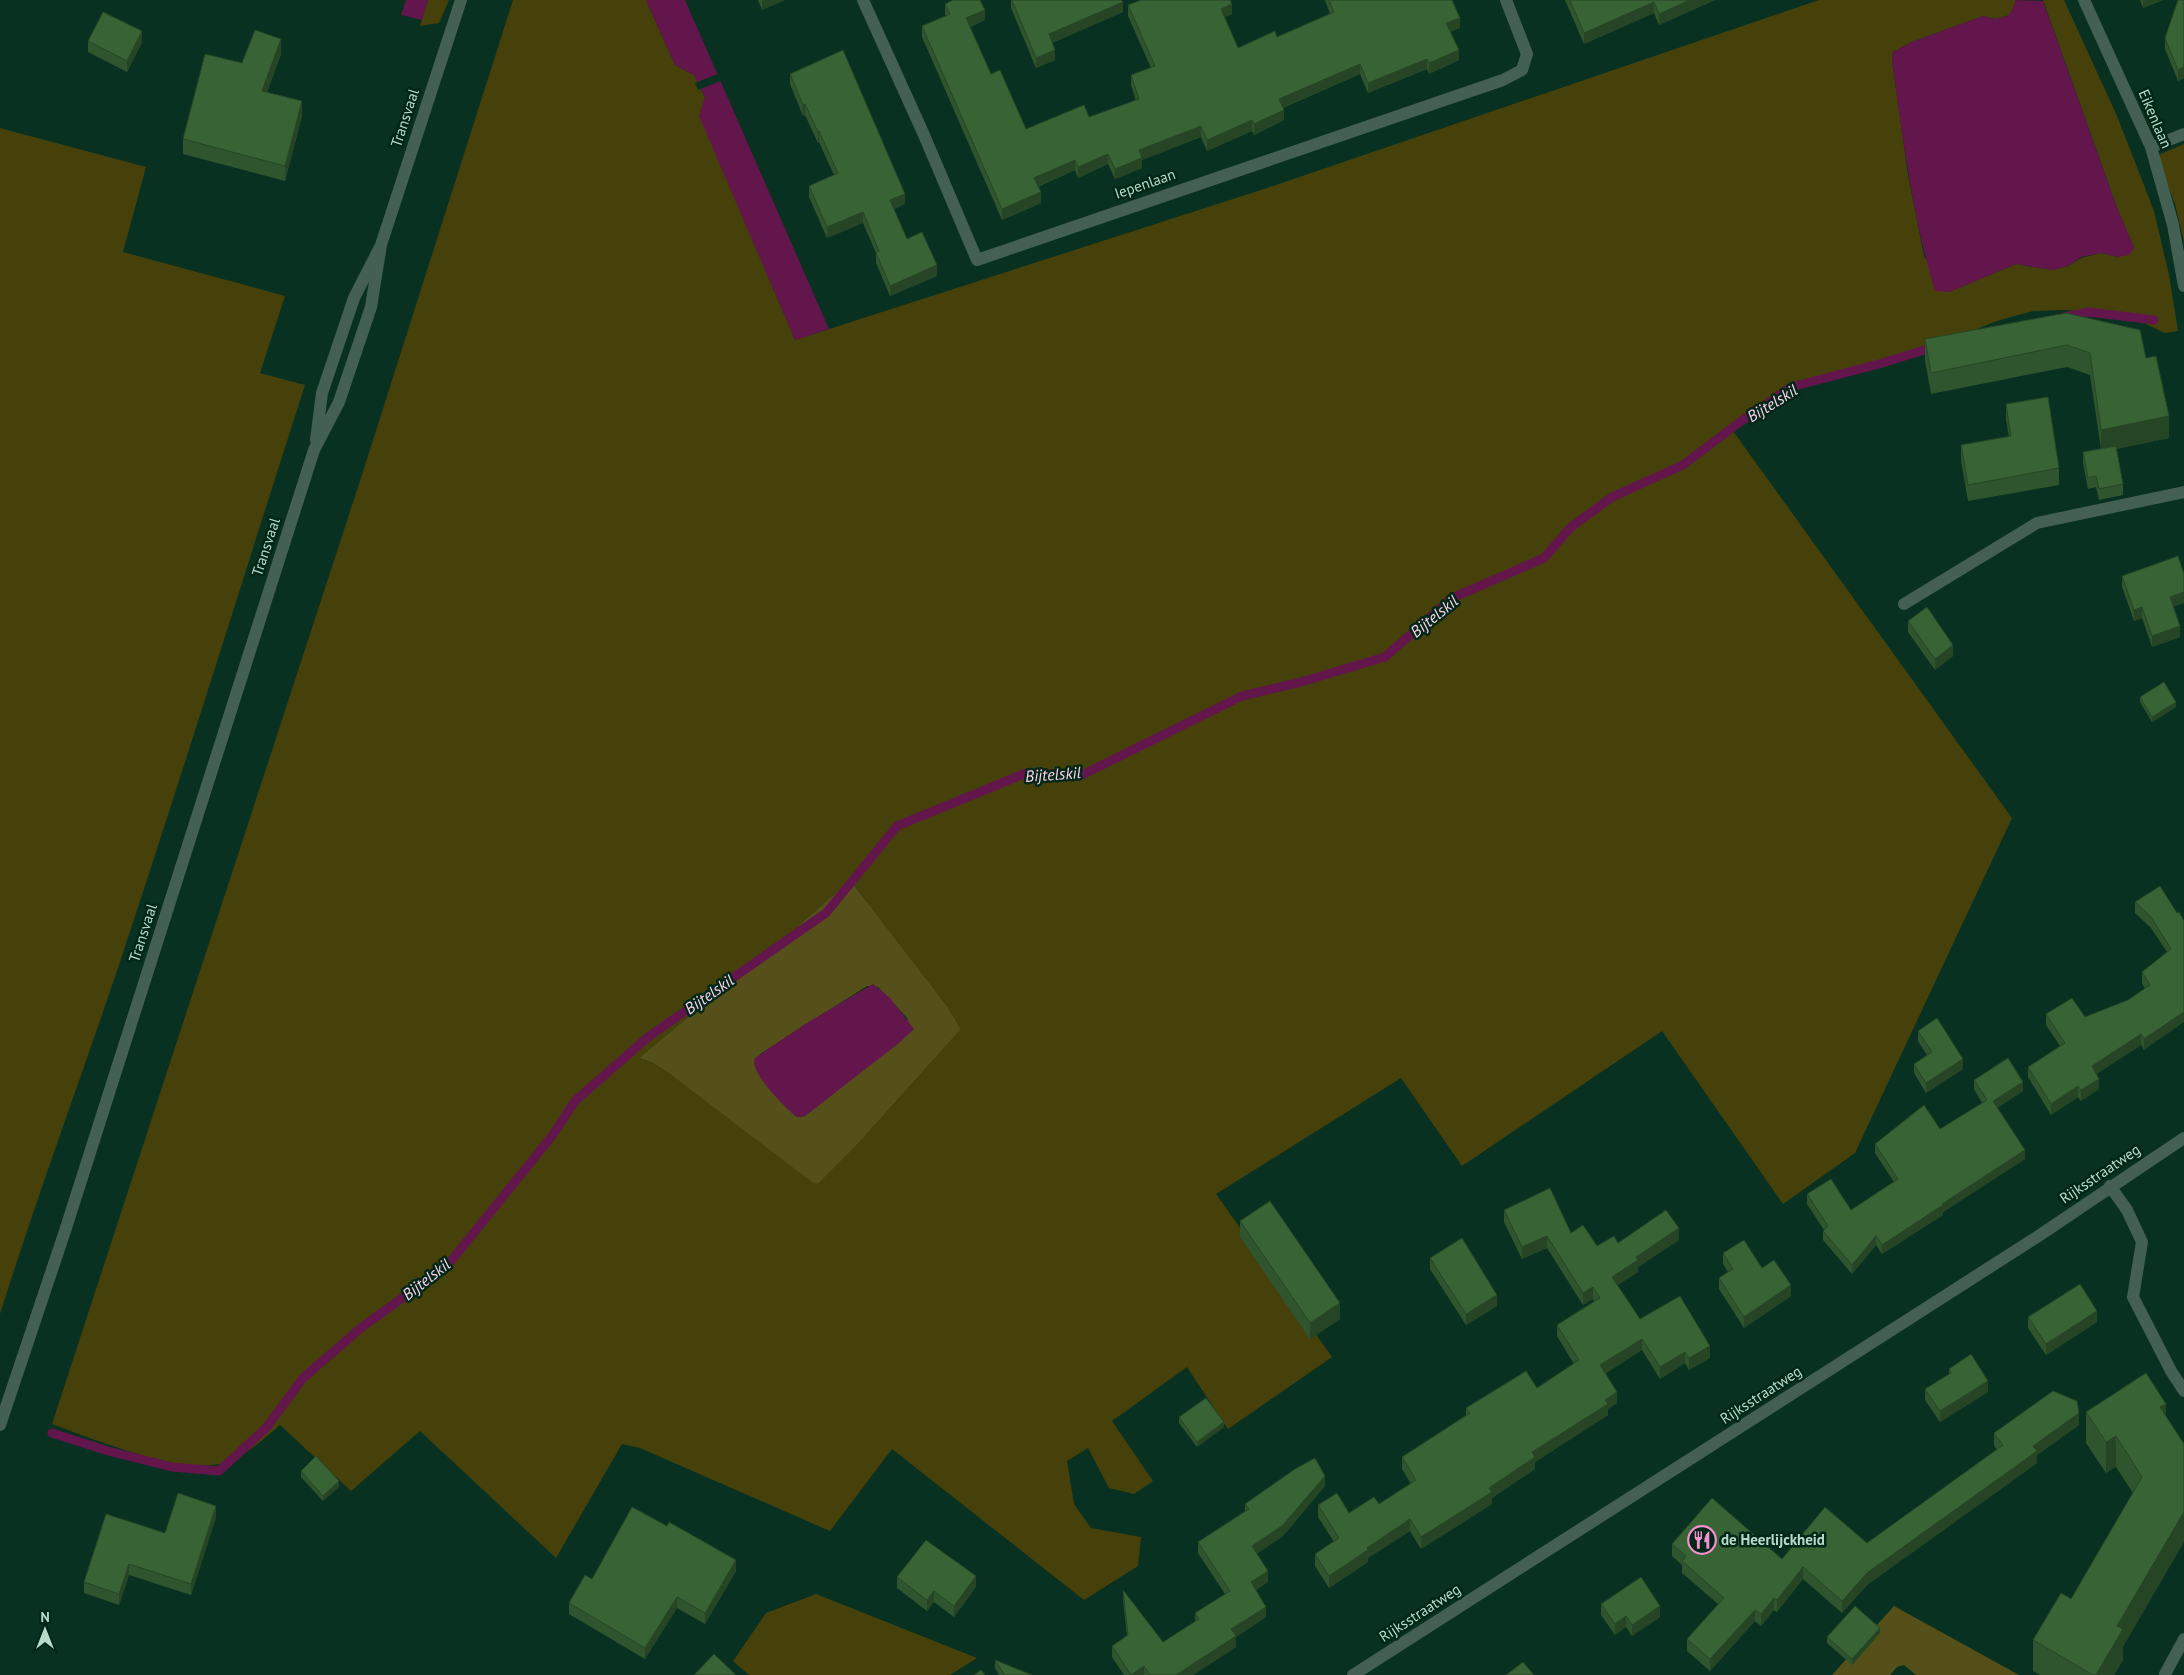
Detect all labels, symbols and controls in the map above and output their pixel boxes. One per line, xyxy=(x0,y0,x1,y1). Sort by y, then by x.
street label: Transvaal xyxy=(386,86,423,149)
street label: Eikenlaan xyxy=(2135,86,2176,151)
street label: Iepenlaan xyxy=(1112,164,1178,203)
water label: Bijtelskil xyxy=(1743,379,1802,426)
street label: Transvaal xyxy=(247,515,284,578)
water label: Bijtelskil xyxy=(1406,590,1462,641)
water label: Bijtelskil xyxy=(1024,762,1082,786)
street label: Transvaal xyxy=(124,901,161,964)
water label: Bijtelskil xyxy=(680,969,738,1018)
street label: Rijksstraatweg xyxy=(2056,1140,2144,1208)
water label: Bijtelskil xyxy=(398,1254,455,1304)
street label: Rijksstraatweg xyxy=(1716,1361,1805,1428)
restaurant icon: de Heerlijckheid xyxy=(1687,1525,1717,1555)
place label: de Heerlijckheid xyxy=(1721,1530,1825,1549)
street label: Rijksstraatweg xyxy=(1375,1579,1464,1646)
north arrow xyxy=(20,1605,70,1655)
text: N xyxy=(40,1608,50,1626)

